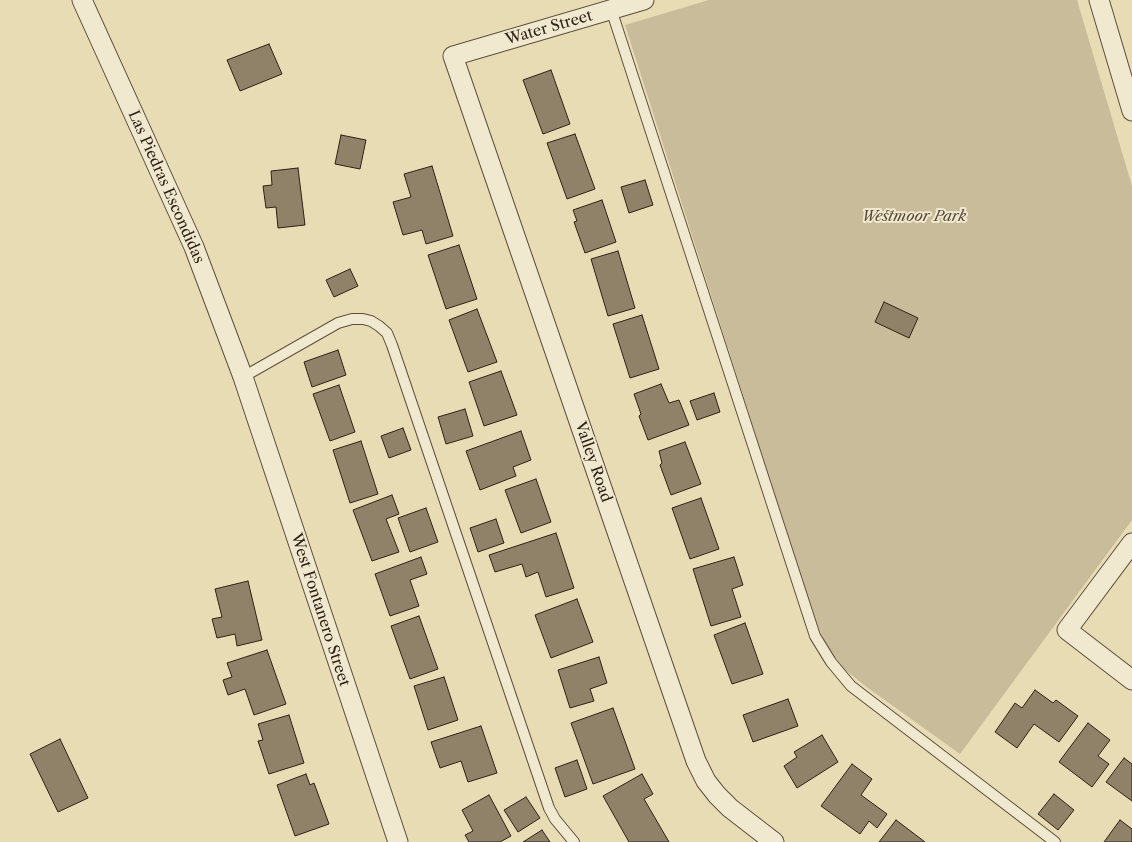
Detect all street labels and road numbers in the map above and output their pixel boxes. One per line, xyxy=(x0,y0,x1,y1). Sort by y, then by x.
street label: Water Street xyxy=(503,7,595,49)
street label: Las Piedras Escondidas xyxy=(124,108,208,266)
street label: Valley Road xyxy=(571,419,615,505)
street label: West Fontanero Street xyxy=(287,531,353,689)

